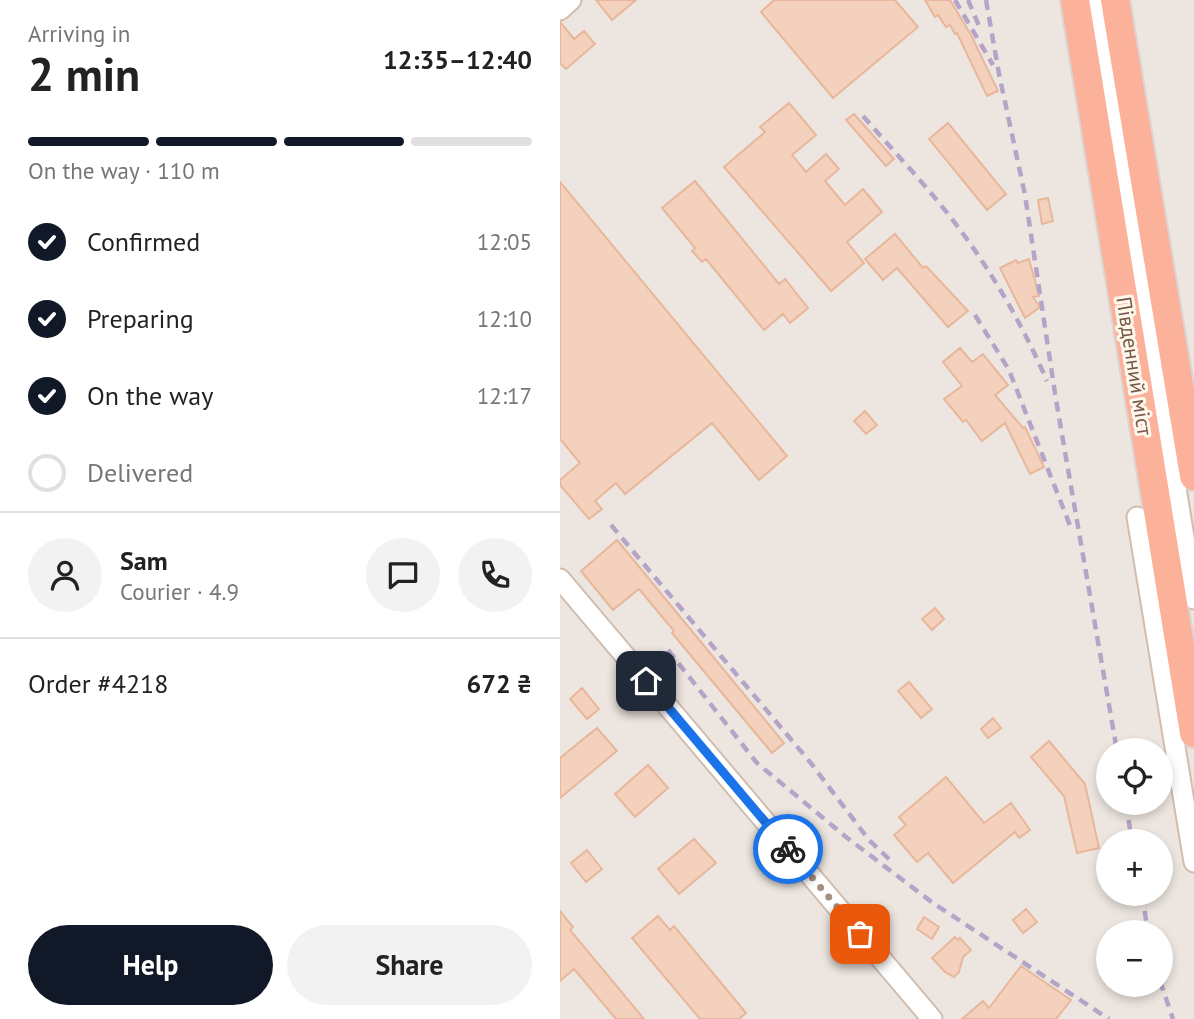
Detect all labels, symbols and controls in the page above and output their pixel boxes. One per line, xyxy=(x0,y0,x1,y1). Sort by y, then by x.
text: Arriving in xyxy=(28,19,130,48)
text: 12:35–12:40 xyxy=(383,43,532,76)
text: 2 min xyxy=(28,44,140,104)
text: On the way · 110 m xyxy=(28,156,220,185)
icon: check xyxy=(28,223,66,261)
text: Confirmed xyxy=(87,225,200,258)
text: 12:05 xyxy=(477,227,532,256)
street label: Південний міст xyxy=(1110,295,1159,438)
icon: check xyxy=(28,300,66,338)
text: Preparing xyxy=(87,302,194,335)
text: 12:10 xyxy=(477,304,532,333)
icon: check xyxy=(28,377,66,415)
text: On the way xyxy=(87,379,213,412)
text: 12:17 xyxy=(477,381,532,410)
text: Delivered xyxy=(87,456,193,489)
button: person xyxy=(28,538,102,612)
button: chat xyxy=(366,538,440,612)
button: phone xyxy=(458,538,532,612)
text: Sam xyxy=(120,544,168,577)
text: Courier · 4.9 xyxy=(120,577,239,606)
pin xyxy=(616,651,676,711)
icon: home xyxy=(627,662,665,700)
text: Order #4218 xyxy=(28,667,168,700)
text: 672 ₴ xyxy=(466,667,532,700)
map controls xyxy=(1096,738,1173,997)
button: locate xyxy=(1096,738,1173,815)
courier xyxy=(753,814,823,884)
button: + xyxy=(1096,829,1173,906)
icon: bike xyxy=(769,830,807,868)
pin xyxy=(830,904,890,964)
icon: bag xyxy=(841,915,879,953)
button: − xyxy=(1096,920,1173,997)
button: Help xyxy=(28,925,273,1005)
button: Share xyxy=(287,925,532,1005)

